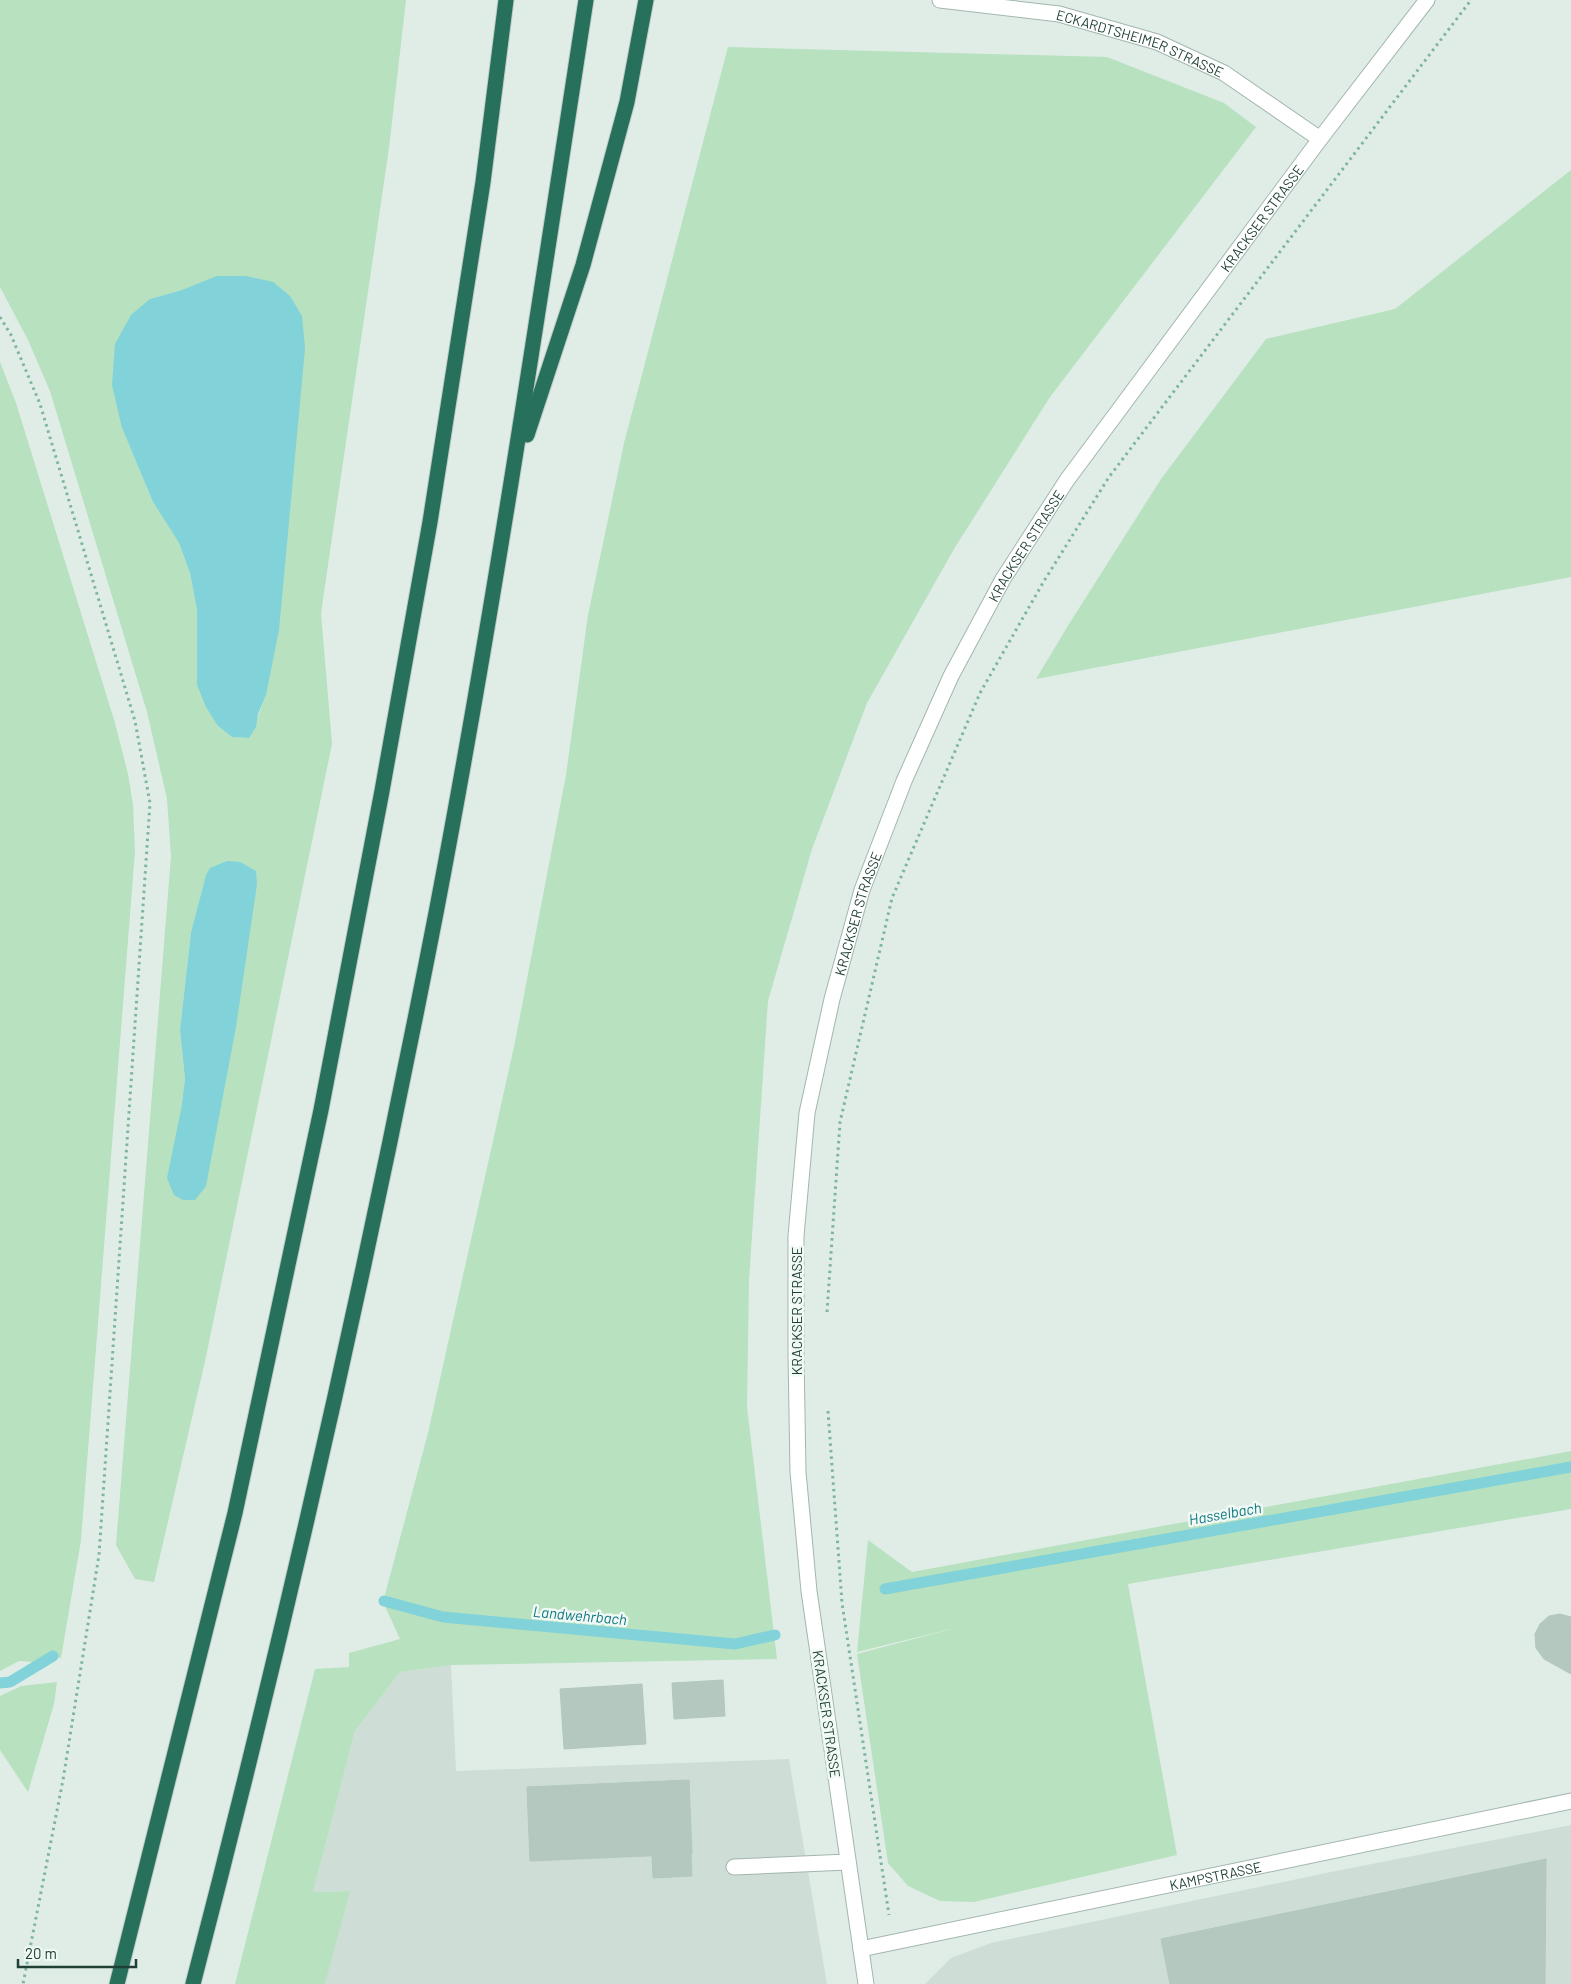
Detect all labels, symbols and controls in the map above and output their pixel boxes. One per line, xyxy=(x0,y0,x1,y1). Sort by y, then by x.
street label: ECKARDTSHEIMER STRASSE xyxy=(1055,5,1226,80)
street label: KRACKSER STRASSE xyxy=(1216,161,1307,275)
street label: KRACKSER STRASSE xyxy=(984,487,1067,604)
street label: KRACKSER STRASSE xyxy=(830,849,884,977)
street label: KRACKSER STRASSE xyxy=(788,1247,805,1375)
water label: Hasselbach xyxy=(1187,1498,1263,1528)
water label: Landwehrbach xyxy=(532,1602,628,1628)
street label: KRACKSER STRASSE xyxy=(810,1649,844,1779)
street label: KAMPSTRASSE xyxy=(1168,1857,1263,1893)
scale bar xyxy=(18,1936,135,1968)
text: 20 m xyxy=(25,1944,57,1962)

